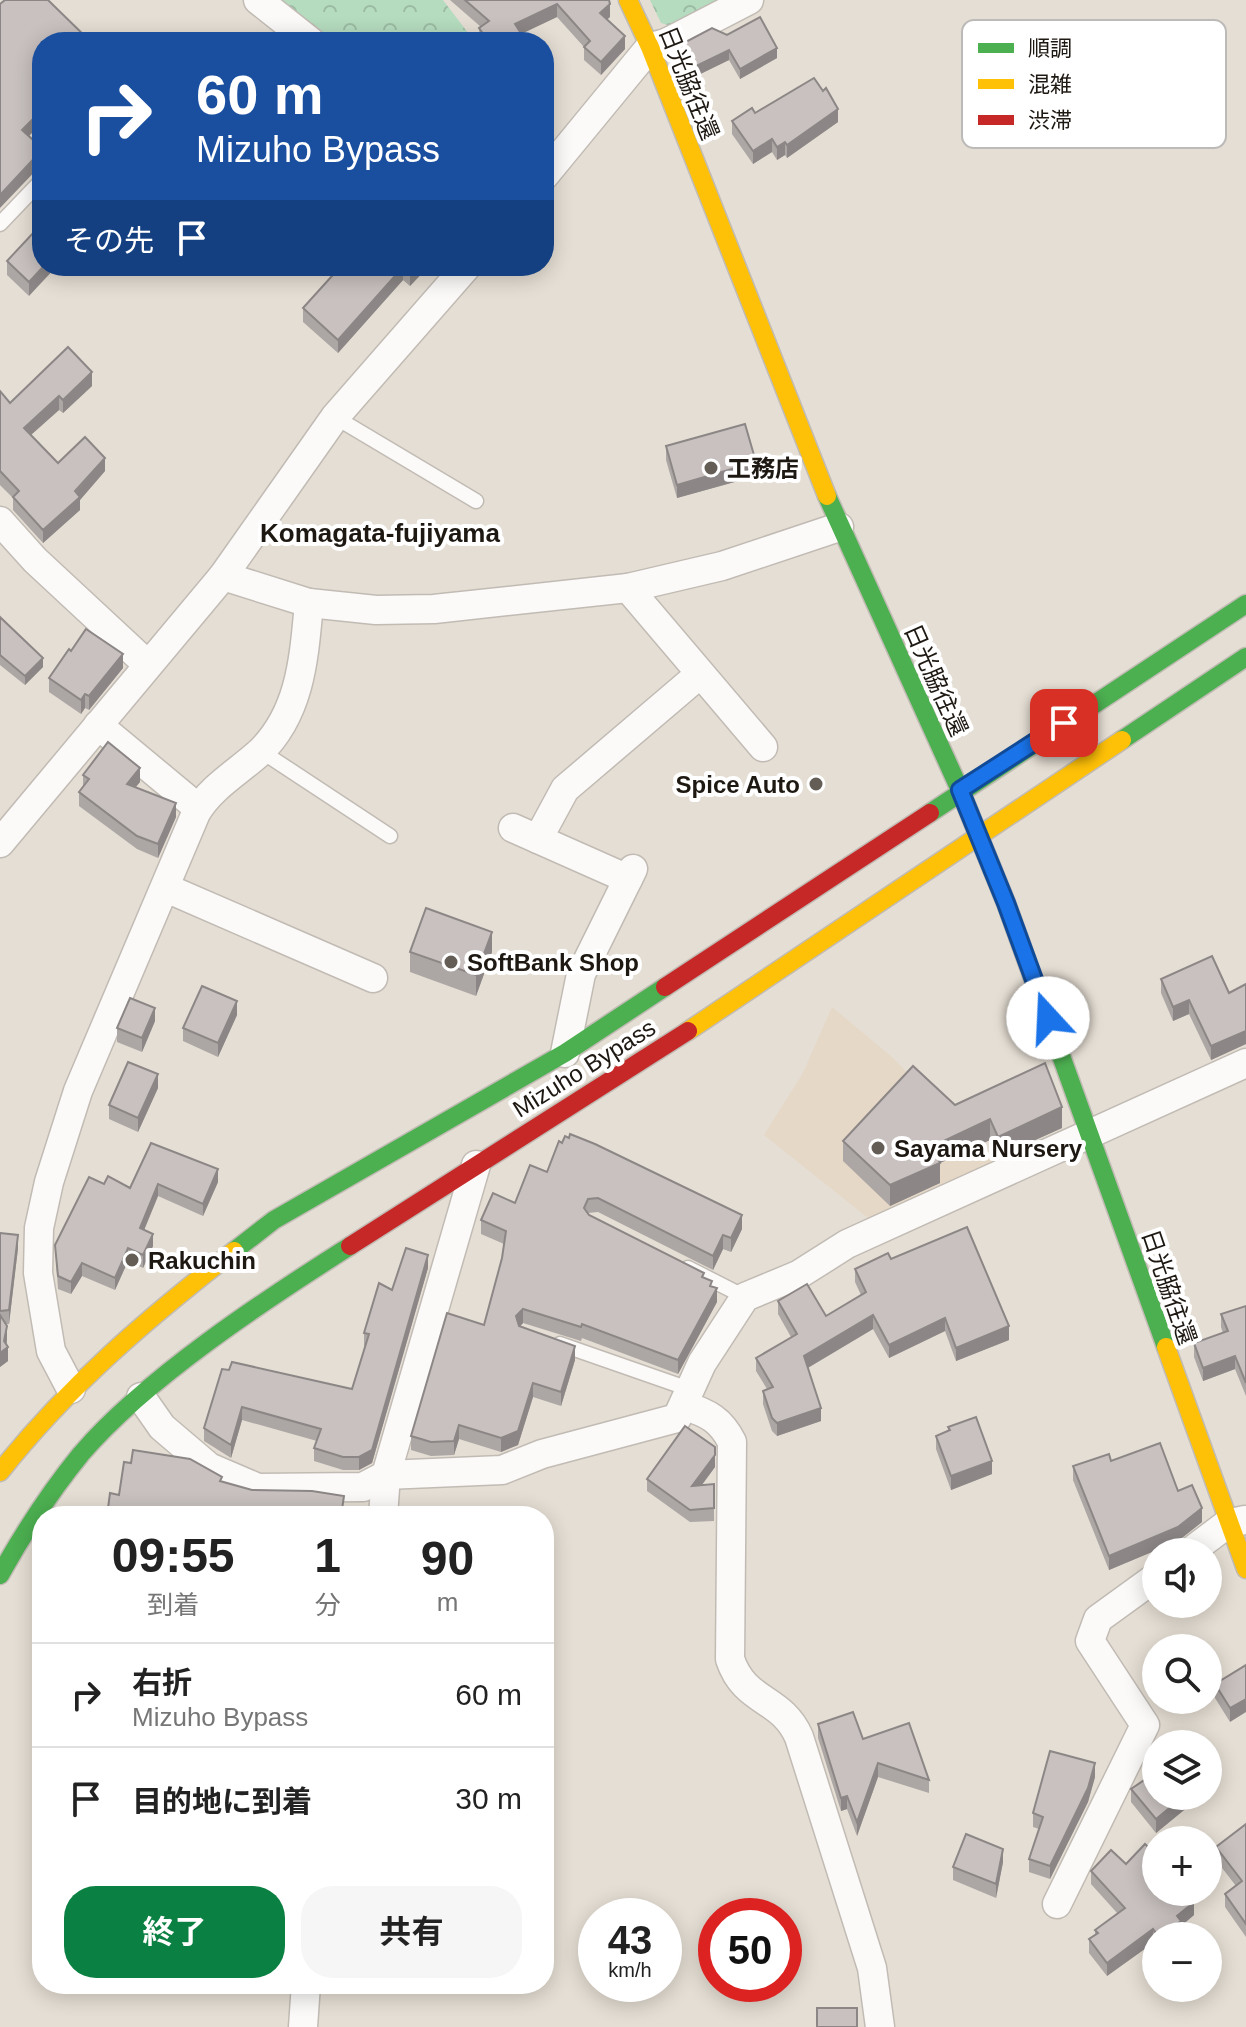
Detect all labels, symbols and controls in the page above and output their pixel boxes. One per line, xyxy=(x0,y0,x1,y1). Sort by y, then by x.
legend xyxy=(962,20,1226,148)
street label: 日光脇往還 xyxy=(654,22,724,144)
text: 順調 xyxy=(1028,36,1072,61)
text: 60 m xyxy=(196,63,324,126)
icon: right xyxy=(64,64,168,168)
text: 混雑 xyxy=(1028,72,1072,97)
text: 渋滞 xyxy=(1028,108,1072,133)
text: Mizuho Bypass xyxy=(196,129,440,170)
icon: arrive xyxy=(170,216,214,260)
text: その先 xyxy=(64,224,154,257)
place label: 工務店 xyxy=(727,455,799,482)
marker: 工務店 xyxy=(702,459,720,477)
district label: Komagata-fujiyama xyxy=(260,518,500,548)
street label: 日光脇往還 xyxy=(899,620,973,740)
pin xyxy=(1030,689,1098,757)
icon: arrive xyxy=(1042,701,1086,745)
place label: Spice Auto xyxy=(676,771,800,798)
marker: Spice Auto xyxy=(807,775,825,793)
place label: SoftBank Shop xyxy=(467,949,639,976)
marker: SoftBank Shop xyxy=(442,953,460,971)
position arrow xyxy=(1006,976,1090,1060)
street label: Mizuho Bypass xyxy=(508,1013,660,1123)
place label: Sayama Nursery xyxy=(894,1135,1083,1162)
marker: Sayama Nursery xyxy=(869,1139,887,1157)
street label: 日光脇往還 xyxy=(1137,1226,1201,1348)
place label: Rakuchin xyxy=(148,1247,256,1274)
marker: Rakuchin xyxy=(123,1251,141,1269)
text: 09:55 xyxy=(112,1529,235,1582)
text: 1 xyxy=(314,1529,341,1582)
text: 90 xyxy=(421,1532,474,1585)
map controls xyxy=(1142,1538,1222,2002)
button: sound xyxy=(1142,1538,1222,1618)
text: m xyxy=(437,1587,458,1617)
text: 到着 xyxy=(147,1590,199,1620)
text: 分 xyxy=(315,1590,341,1620)
button: search xyxy=(1142,1634,1222,1714)
text: 右折 xyxy=(132,1666,192,1699)
icon: right xyxy=(64,1673,108,1717)
text: 60 m xyxy=(455,1678,522,1711)
text: Mizuho Bypass xyxy=(132,1702,308,1732)
button: layers xyxy=(1142,1730,1222,1810)
icon: arrive xyxy=(64,1777,108,1821)
text: 30 m xyxy=(455,1782,522,1815)
text: 目的地に到着 xyxy=(132,1785,312,1818)
button: + xyxy=(1142,1826,1222,1906)
button: 終了 xyxy=(64,1886,285,1978)
button: 共有 xyxy=(301,1886,522,1978)
speed limit sign: 50 xyxy=(698,1898,802,2002)
text: 43 xyxy=(608,1918,652,1962)
button: − xyxy=(1142,1922,1222,2002)
text: km/h xyxy=(608,1959,652,1981)

